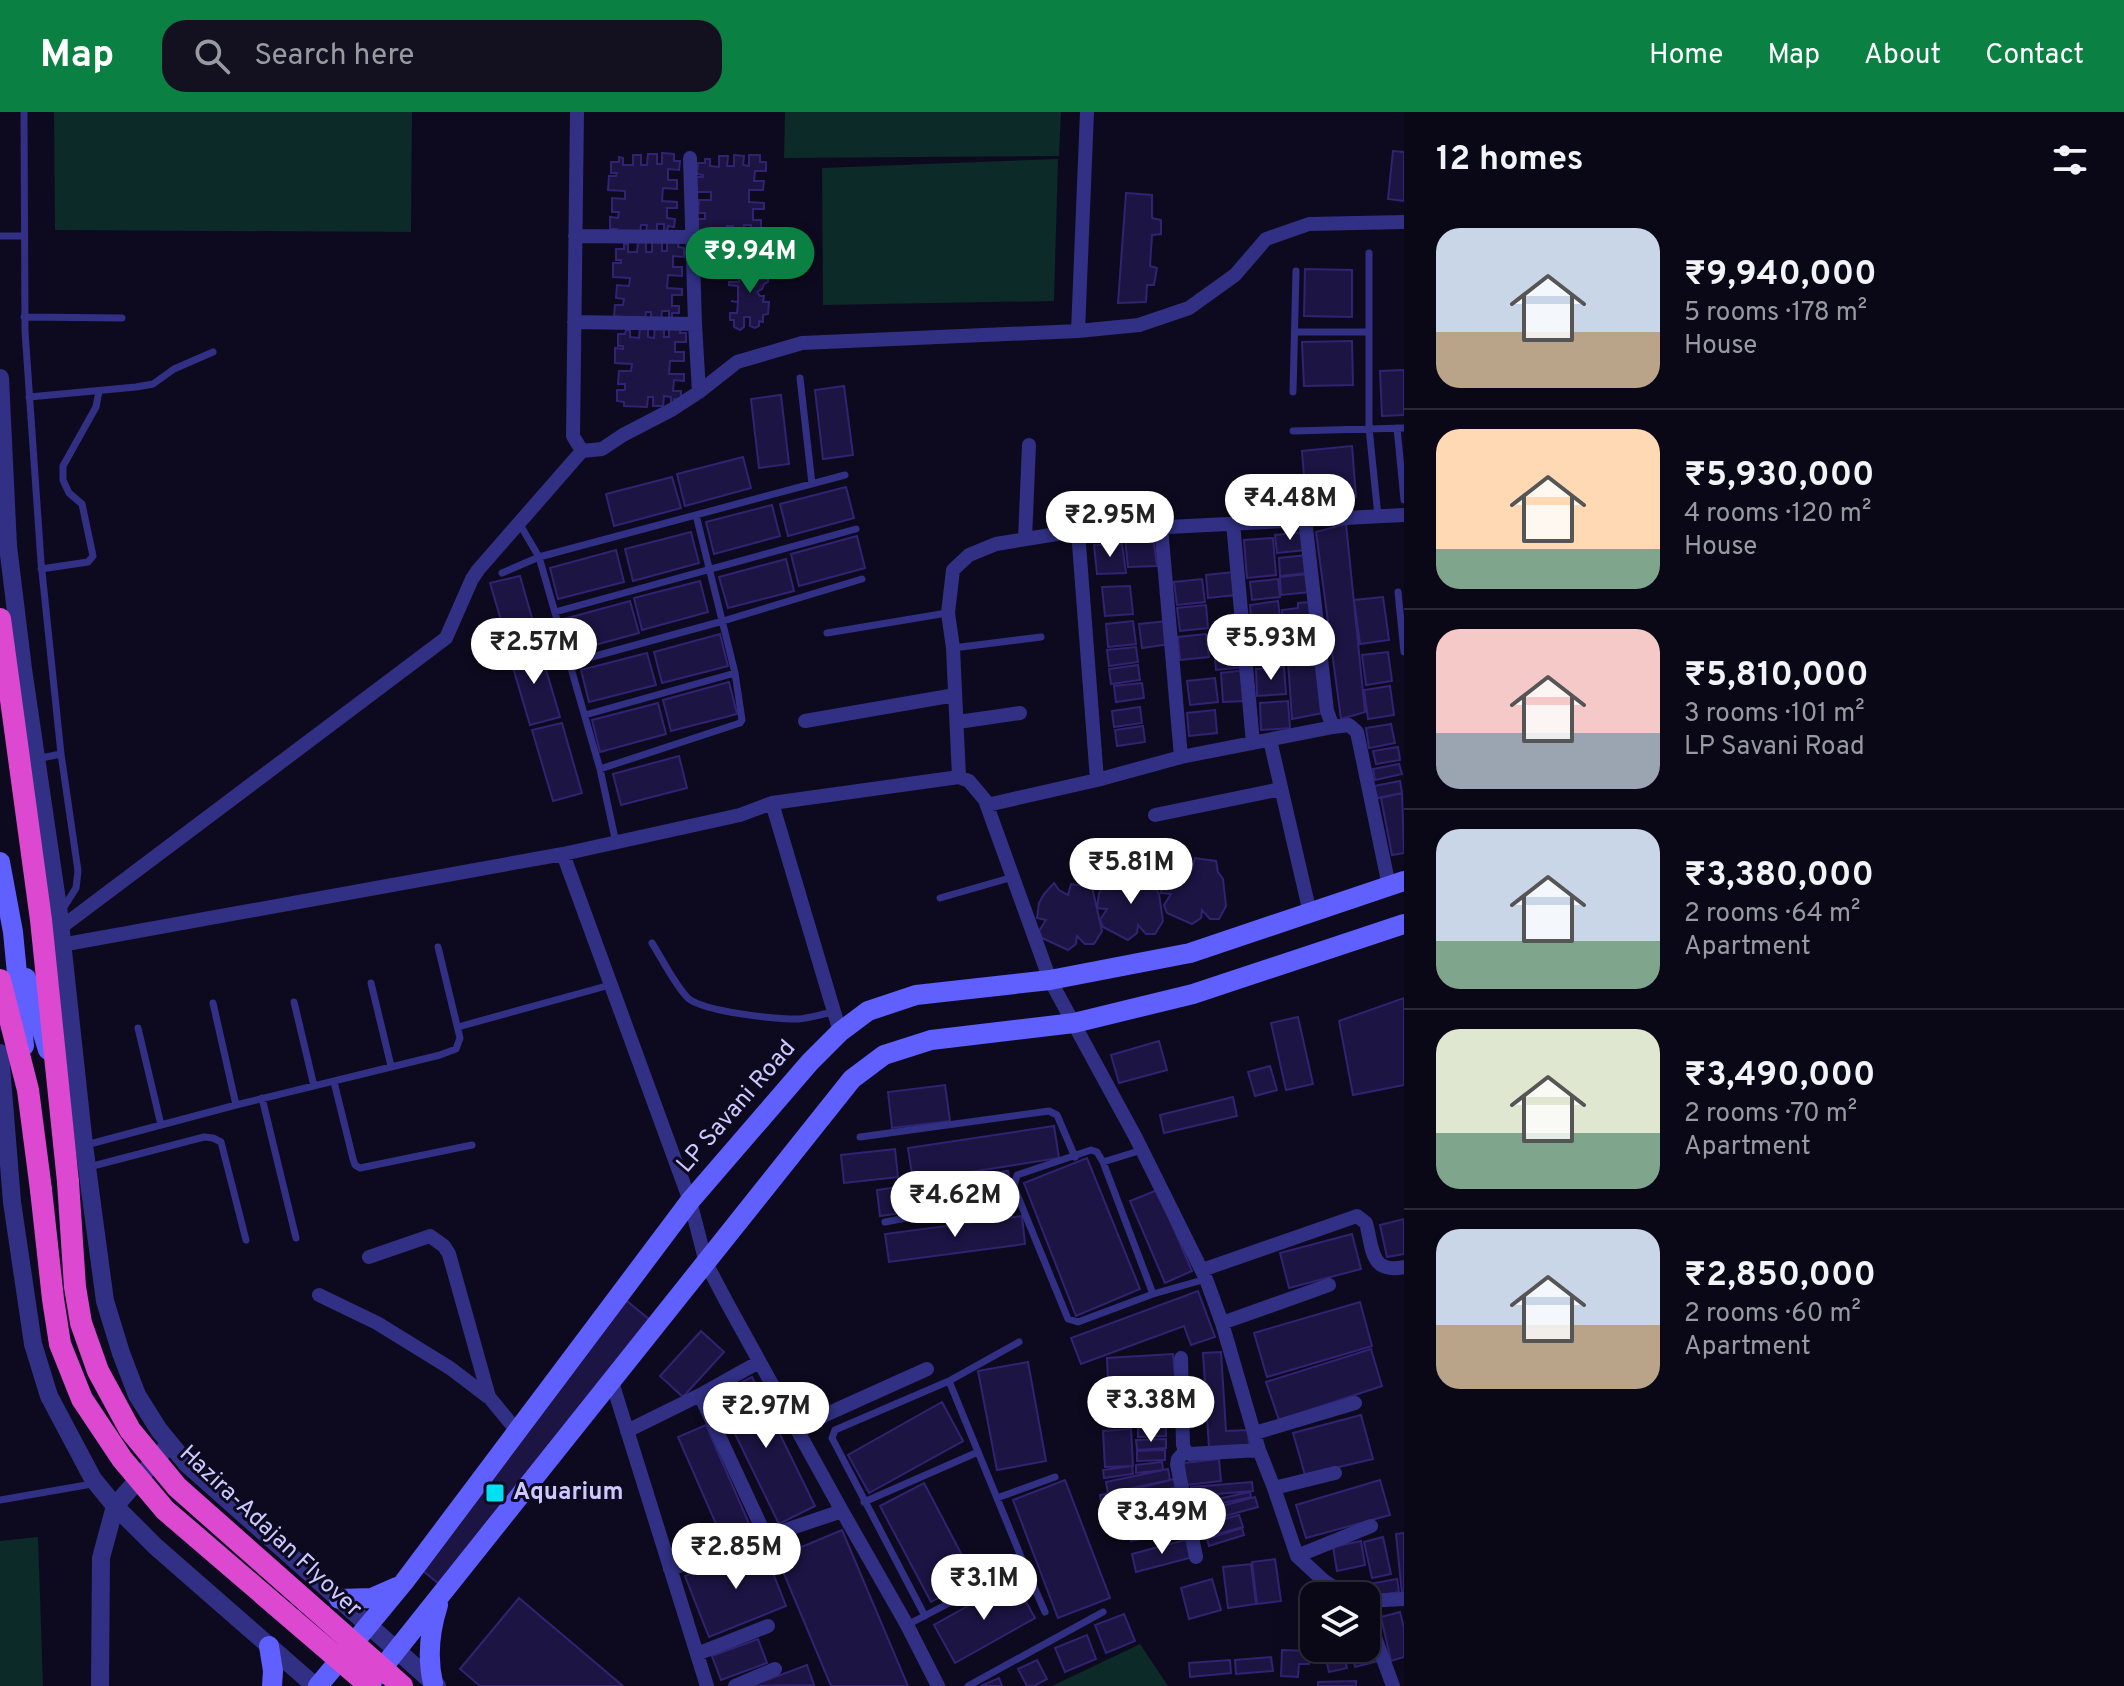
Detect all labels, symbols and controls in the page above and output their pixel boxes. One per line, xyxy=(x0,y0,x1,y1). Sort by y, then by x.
search box xyxy=(162,20,722,92)
text: Map xyxy=(40,32,114,81)
icon: search xyxy=(190,34,234,78)
text: Search here xyxy=(254,38,414,75)
text: Home xyxy=(1649,38,1723,74)
text: Map xyxy=(1767,38,1820,74)
text: About xyxy=(1864,38,1941,74)
text: Contact xyxy=(1985,38,2084,74)
icon: filters xyxy=(2048,138,2092,182)
text: 12 homes xyxy=(1436,139,1583,182)
pin: ₹9.94M xyxy=(685,227,815,295)
text: ₹9.94M xyxy=(703,236,797,269)
text: ₹9,940,000 xyxy=(1684,254,1877,297)
icon: home xyxy=(1500,260,1596,356)
text: 5 rooms · 178 m² xyxy=(1684,297,1867,330)
text: House xyxy=(1684,330,1757,363)
text: ₹5,930,000 xyxy=(1684,455,1874,498)
icon: home xyxy=(1500,461,1596,557)
pin: ₹4.48M xyxy=(1225,474,1355,542)
text: ₹4.48M xyxy=(1243,483,1337,516)
pin: ₹2.95M xyxy=(1045,491,1175,559)
text: 4 rooms · 120 m² xyxy=(1684,498,1871,531)
text: ₹2.95M xyxy=(1064,500,1156,533)
text: House xyxy=(1684,531,1757,564)
pin: ₹5.93M xyxy=(1206,614,1336,682)
pin: ₹2.57M xyxy=(469,618,599,686)
text: ₹5.93M xyxy=(1225,623,1317,656)
text: ₹2.57M xyxy=(489,627,579,660)
text: ₹5,810,000 xyxy=(1684,655,1869,698)
icon: home xyxy=(1500,661,1596,757)
text: 3 rooms · 101 m² xyxy=(1684,698,1865,731)
text: LP Savani Road xyxy=(1684,731,1865,764)
pin: ₹5.81M xyxy=(1066,838,1196,906)
text: ₹5.81M xyxy=(1088,847,1174,880)
text: ₹3,380,000 xyxy=(1684,855,1874,898)
icon: home xyxy=(1500,861,1596,957)
text: 2 rooms · 64 m² xyxy=(1684,898,1860,931)
text: Apartment xyxy=(1684,931,1811,964)
street label: LP Savani Road xyxy=(671,1034,803,1180)
text: ₹3,490,000 xyxy=(1684,1055,1875,1098)
icon: home xyxy=(1500,1061,1596,1157)
text: 2 rooms · 70 m² xyxy=(1684,1098,1857,1131)
text: Apartment xyxy=(1684,1131,1811,1164)
pin: ₹4.62M xyxy=(890,1171,1020,1239)
text: ₹4.62M xyxy=(909,1180,1001,1213)
text: ₹2,850,000 xyxy=(1684,1255,1876,1298)
icon: home xyxy=(1500,1261,1596,1357)
text: 2 rooms · 60 m² xyxy=(1684,1298,1861,1331)
text: Apartment xyxy=(1684,1331,1811,1364)
pin: ₹3.38M xyxy=(1086,1376,1216,1444)
pin: ₹2.97M xyxy=(701,1382,831,1450)
text: ₹3.38M xyxy=(1105,1385,1197,1418)
text: ₹2.97M xyxy=(721,1391,811,1424)
street label: Hazira-Adajan Flyover xyxy=(172,1440,368,1624)
place label: Aquarium xyxy=(513,1478,623,1508)
marker: Aquarium xyxy=(484,1482,506,1504)
pin: ₹3.49M xyxy=(1097,1488,1227,1556)
text: ₹3.49M xyxy=(1116,1497,1208,1530)
pin: ₹2.85M xyxy=(671,1523,801,1591)
text: ₹2.85M xyxy=(690,1532,782,1565)
pin: ₹3.1M xyxy=(928,1554,1040,1622)
text: ₹3.1M xyxy=(949,1563,1019,1596)
map controls xyxy=(1300,1582,1380,1662)
button: layers xyxy=(1300,1582,1380,1662)

